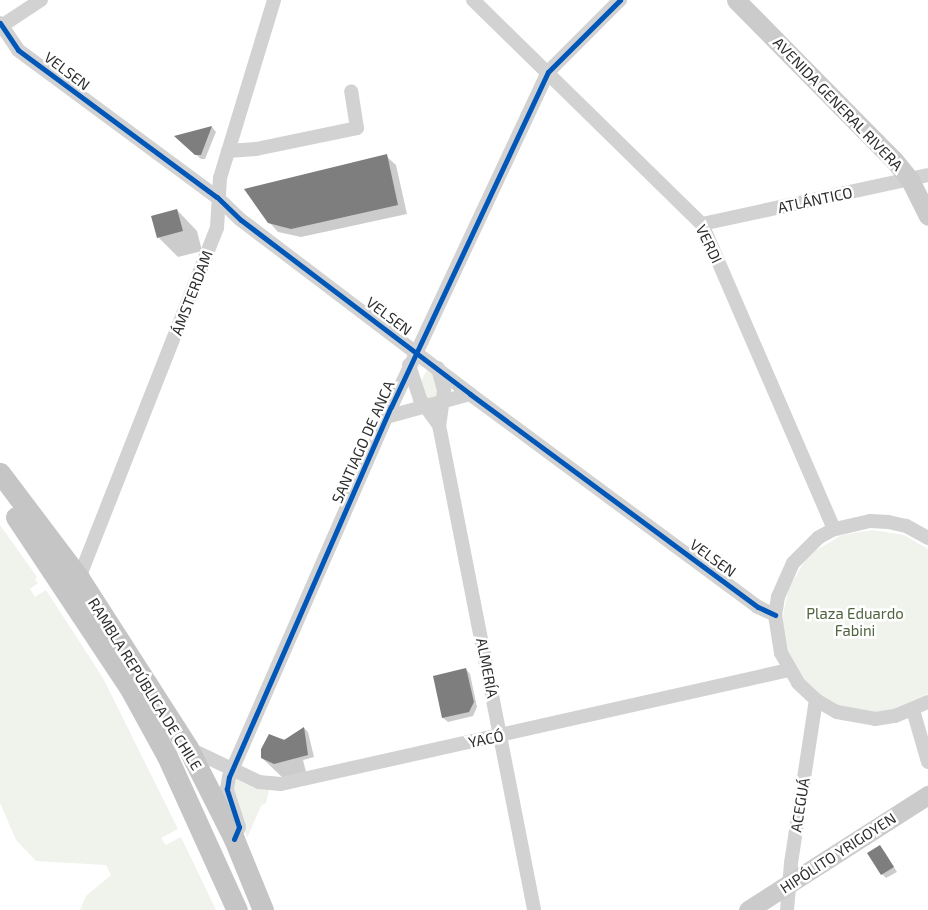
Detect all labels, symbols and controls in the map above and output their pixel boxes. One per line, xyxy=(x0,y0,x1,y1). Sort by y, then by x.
street label: AVENIDA GENERAL RIVERA xyxy=(769,33,907,175)
street label: VELSEN xyxy=(41,48,93,94)
street label: ATLÁNTICO xyxy=(776,183,854,217)
street label: VERDI xyxy=(692,222,726,266)
street label: ÁMSTERDAM xyxy=(168,248,216,338)
street label: VELSEN xyxy=(363,293,415,339)
street label: SANTIAGO DE ANCA xyxy=(328,378,398,506)
street label: VELSEN xyxy=(686,535,740,581)
street label: RAMBLA REPÚBLICA DE CHILE xyxy=(84,594,206,774)
park label: Plaza Eduardo Fabini xyxy=(806,604,904,639)
street label: ALMERÍA xyxy=(472,636,502,700)
street label: YACÓ xyxy=(467,727,505,751)
street label: ACEGUÁ xyxy=(787,777,813,833)
street label: HIPÓLITO YRIGOYEN xyxy=(777,809,899,897)

